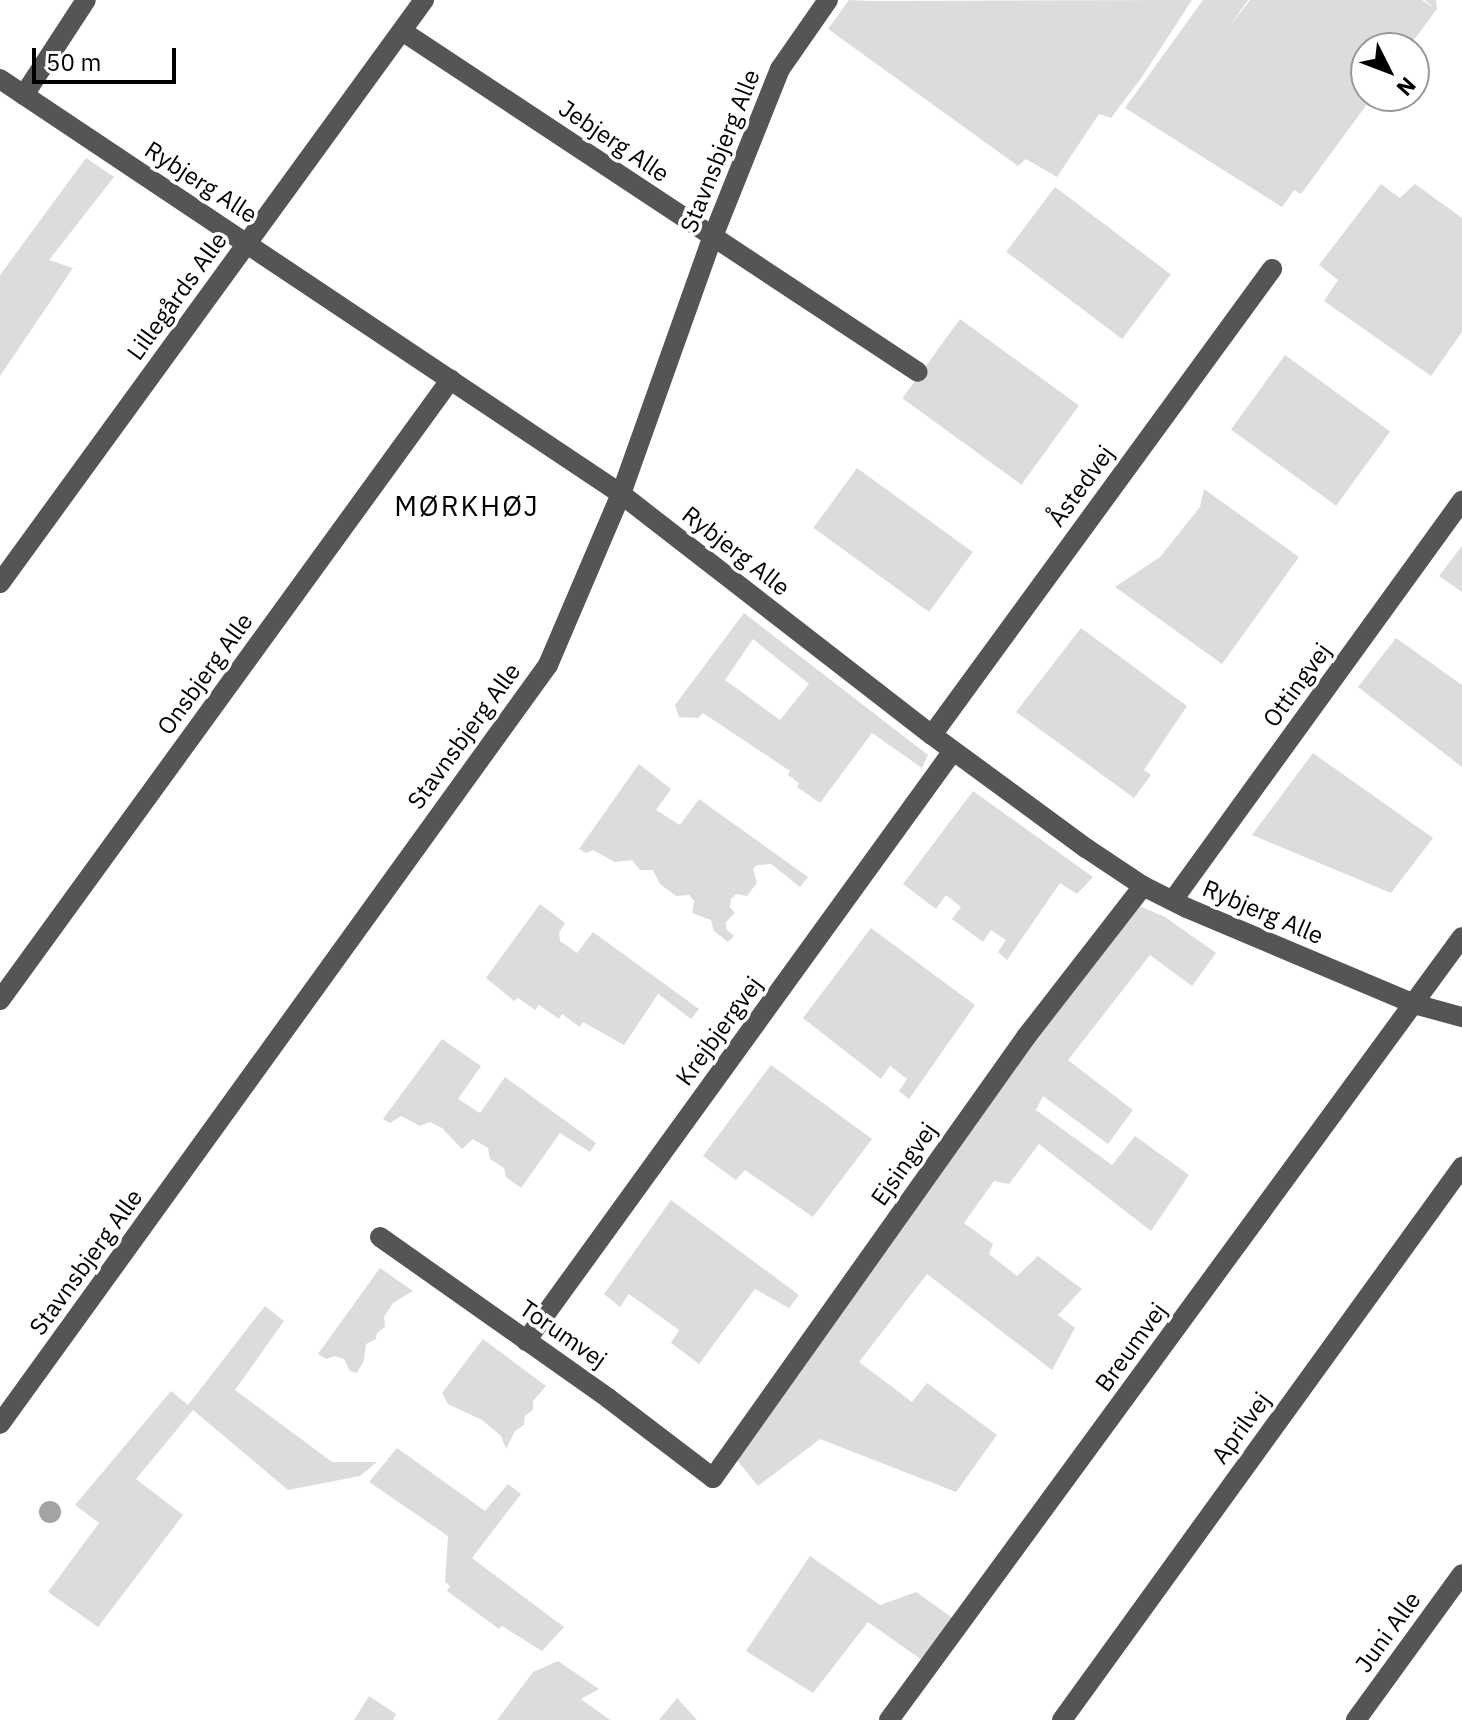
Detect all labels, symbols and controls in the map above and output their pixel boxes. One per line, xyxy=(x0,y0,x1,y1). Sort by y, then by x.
scale bar xyxy=(36,32,180,82)
north arrow xyxy=(1350,32,1430,112)
text: 50 m xyxy=(46,46,101,78)
street label: Stavnsbjerg Alle xyxy=(674,65,766,237)
text: N xyxy=(1391,71,1423,103)
street label: Jebjerg Alle xyxy=(553,94,675,188)
street label: Rybjerg Alle xyxy=(139,135,263,229)
street label: Lillegårds Alle xyxy=(121,226,233,366)
street label: Åstedvej xyxy=(1042,440,1120,532)
district label: MØRKHØJ xyxy=(394,489,540,523)
street label: Rybjerg Alle xyxy=(677,500,795,602)
street label: Onsbjerg Alle xyxy=(151,607,259,741)
street label: Ottingvej xyxy=(1257,637,1337,733)
street label: Stavnsbjerg Alle xyxy=(401,657,527,815)
street label: Rybjerg Alle xyxy=(1198,874,1328,950)
street label: Krejbjergvej xyxy=(670,971,768,1091)
street label: Ejsingvej xyxy=(865,1117,943,1211)
street label: Stavnsbjerg Alle xyxy=(23,1183,149,1341)
street label: Torumvej xyxy=(514,1294,612,1374)
street label: Breumvej xyxy=(1089,1297,1173,1397)
street label: Aprilvej xyxy=(1205,1387,1277,1469)
street label: Juni Alle xyxy=(1349,1586,1427,1678)

